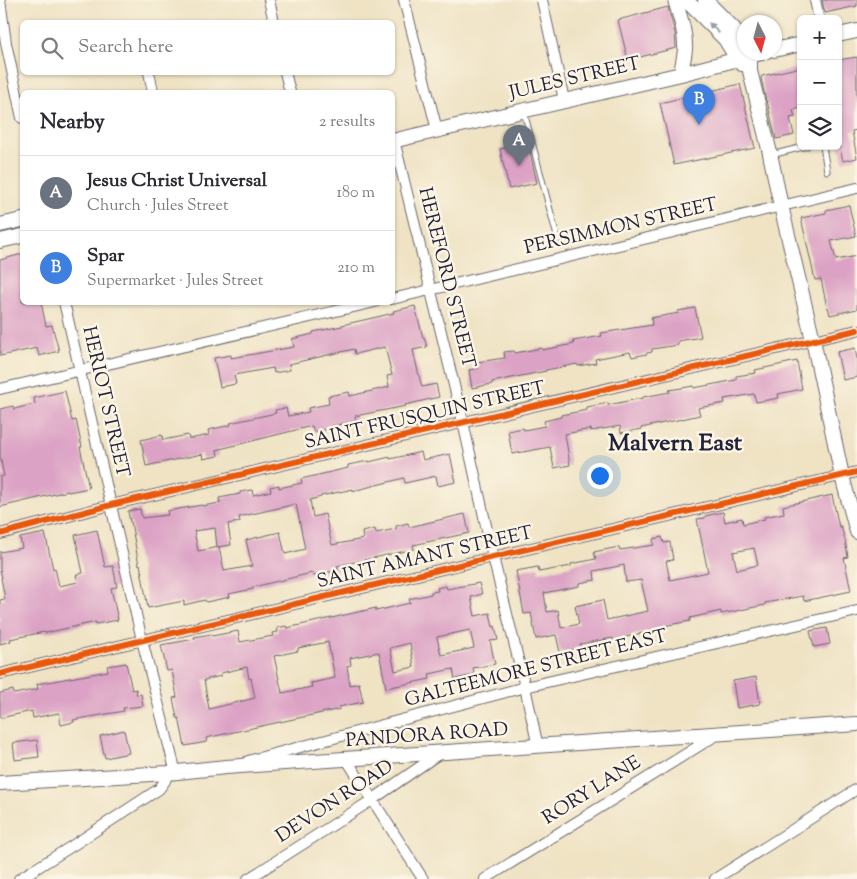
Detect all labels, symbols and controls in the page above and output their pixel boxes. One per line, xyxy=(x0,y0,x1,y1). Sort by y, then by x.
north arrow xyxy=(737,15,782,60)
map controls xyxy=(797,15,842,150)
button: + xyxy=(797,15,842,60)
search box xyxy=(20,20,395,75)
one-way arrow xyxy=(708,22,720,34)
icon: search xyxy=(38,34,66,62)
text: Search here xyxy=(78,34,173,61)
street label: JULES STREET xyxy=(506,51,643,107)
button: − xyxy=(797,60,842,105)
pin: B xyxy=(683,84,715,125)
button: layers xyxy=(797,105,842,150)
text: Nearby xyxy=(40,108,105,138)
text: 2 results xyxy=(319,111,375,134)
pin: A xyxy=(503,125,535,166)
text: Jesus Christ Universal xyxy=(87,168,267,195)
text: A xyxy=(50,182,63,205)
text: 180 m xyxy=(336,182,375,205)
street label: HEREFORD STREET xyxy=(410,185,482,371)
street label: PERSIMMON STREET xyxy=(522,192,720,262)
text: Church · Jules Street xyxy=(87,195,228,218)
text: Spar xyxy=(87,243,125,270)
text: B xyxy=(51,257,61,280)
text: 210 m xyxy=(337,257,375,280)
text: Supermarket · Jules Street xyxy=(87,270,263,293)
street label: HERIOT STREET xyxy=(74,324,136,480)
street label: SAINT FRUSQUIN STREET xyxy=(302,375,548,457)
district label: Malvern East xyxy=(608,427,743,461)
your location xyxy=(587,463,613,489)
street label: SAINT AMANT STREET xyxy=(315,520,535,596)
street label: GALTEEMORE STREET EAST xyxy=(402,623,670,715)
street label: PANDORA ROAD xyxy=(345,717,509,755)
street label: RORY LANE xyxy=(538,750,647,832)
street label: DEVON ROAD xyxy=(271,754,399,850)

